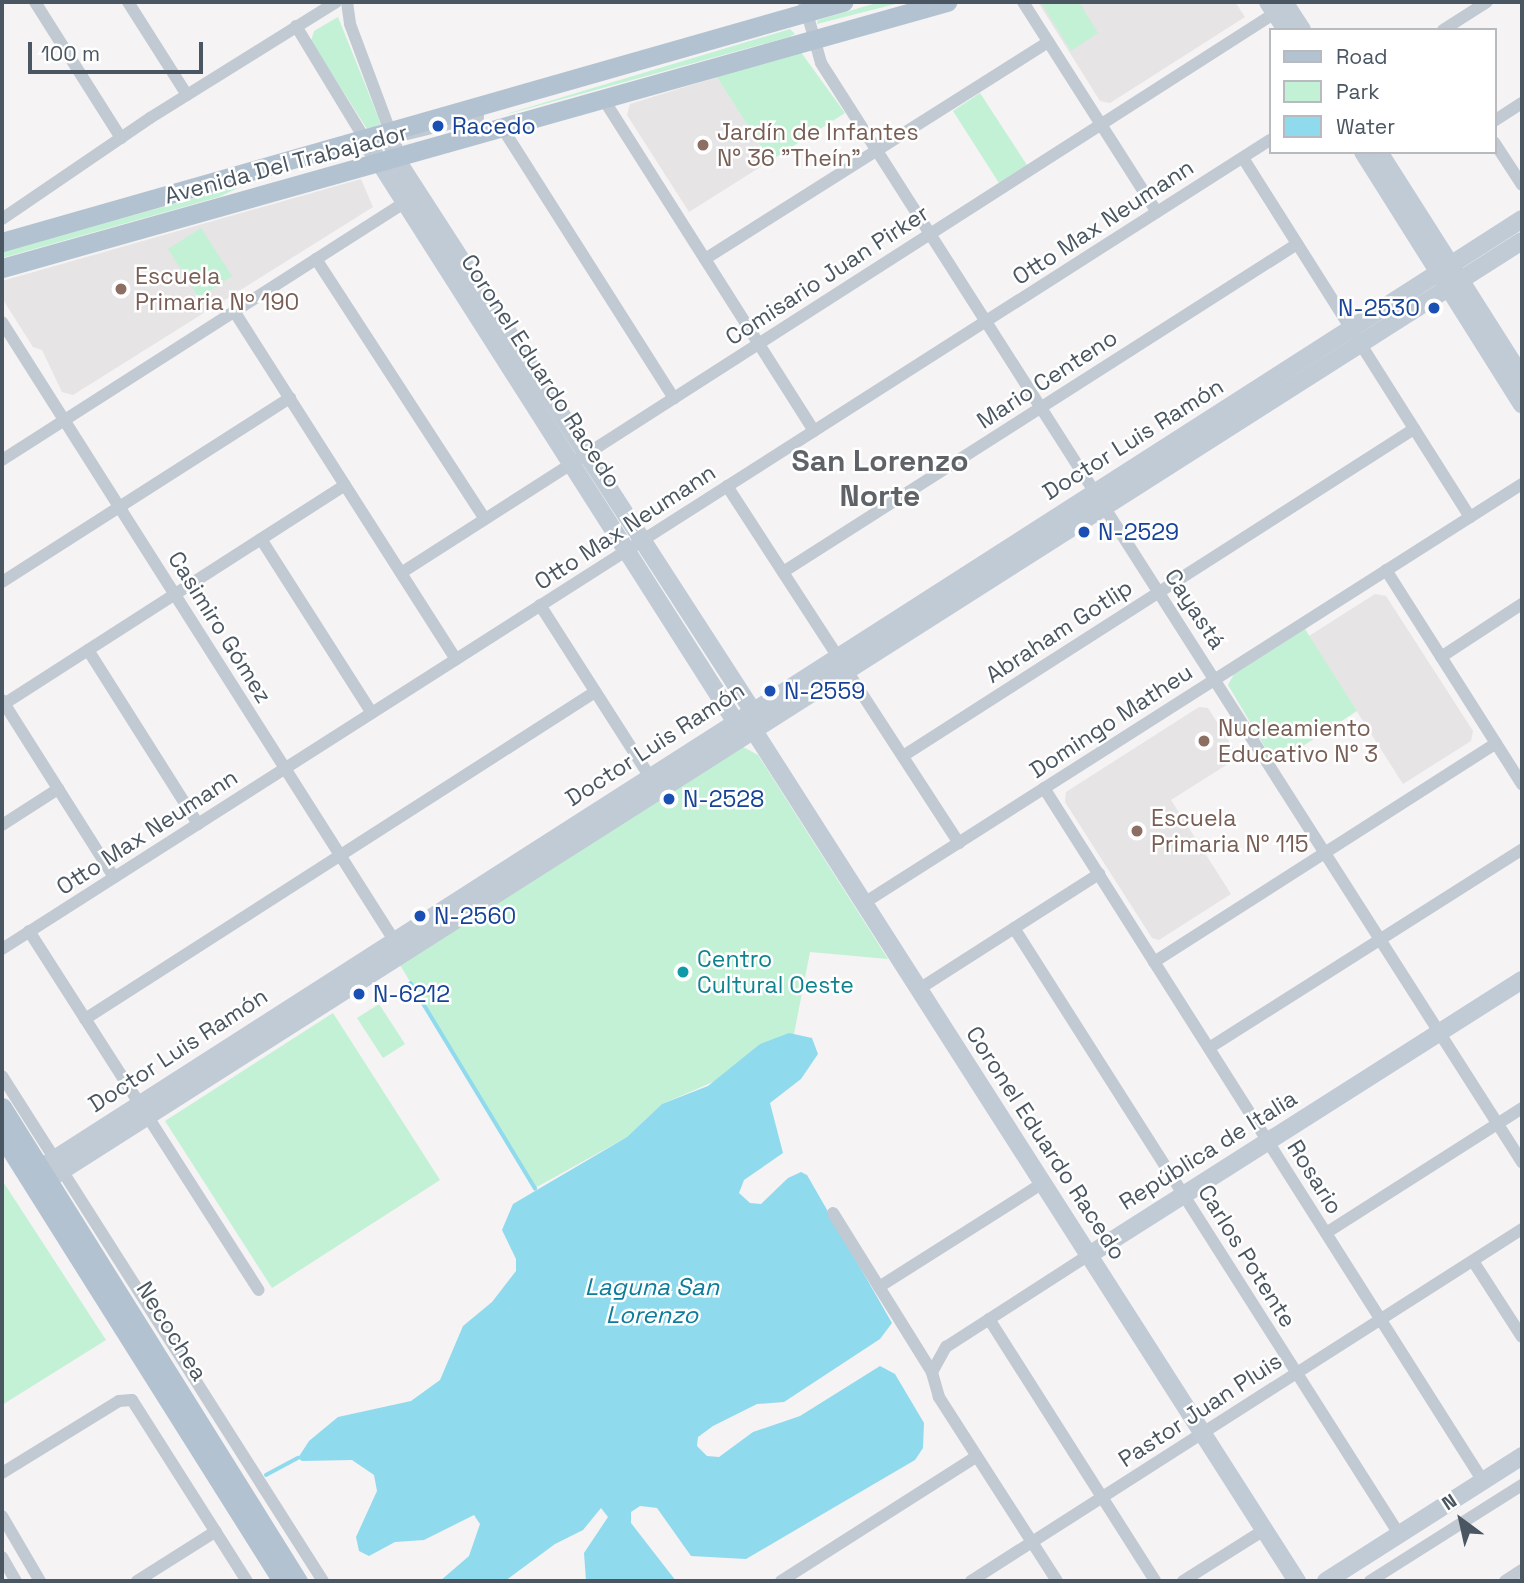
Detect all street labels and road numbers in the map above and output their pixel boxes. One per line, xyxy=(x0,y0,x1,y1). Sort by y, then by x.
street label: Avenida Del Trabajador xyxy=(161,118,411,210)
street label: Otto Max Neumann xyxy=(1007,153,1199,291)
street label: Comisario Juan Pirker xyxy=(720,199,934,351)
street label: Coronel Eduardo Racedo xyxy=(455,249,627,493)
street label: Mario Centeno xyxy=(972,323,1122,435)
street label: Doctor Luis Ramón xyxy=(1038,372,1228,506)
street label: Otto Max Neumann xyxy=(529,458,721,596)
street label: Casimiro Gómez xyxy=(162,546,278,708)
street label: Cayastá xyxy=(1159,564,1231,654)
street label: Abraham Gotlip xyxy=(980,573,1138,689)
street label: Domingo Matheu xyxy=(1024,658,1198,784)
street label: Doctor Luis Ramón xyxy=(560,676,750,812)
street label: Otto Max Neumann xyxy=(51,763,243,901)
street label: Doctor Luis Ramón xyxy=(83,982,273,1118)
street label: Coronel Eduardo Racedo xyxy=(960,1021,1132,1265)
street label: República de Italia xyxy=(1114,1084,1302,1216)
street label: Rosario xyxy=(1281,1135,1349,1219)
street label: Carlos Potente xyxy=(1192,1180,1302,1332)
street label: Necochea xyxy=(131,1276,213,1386)
street label: Pastor Juan Pluis xyxy=(1113,1347,1287,1473)

